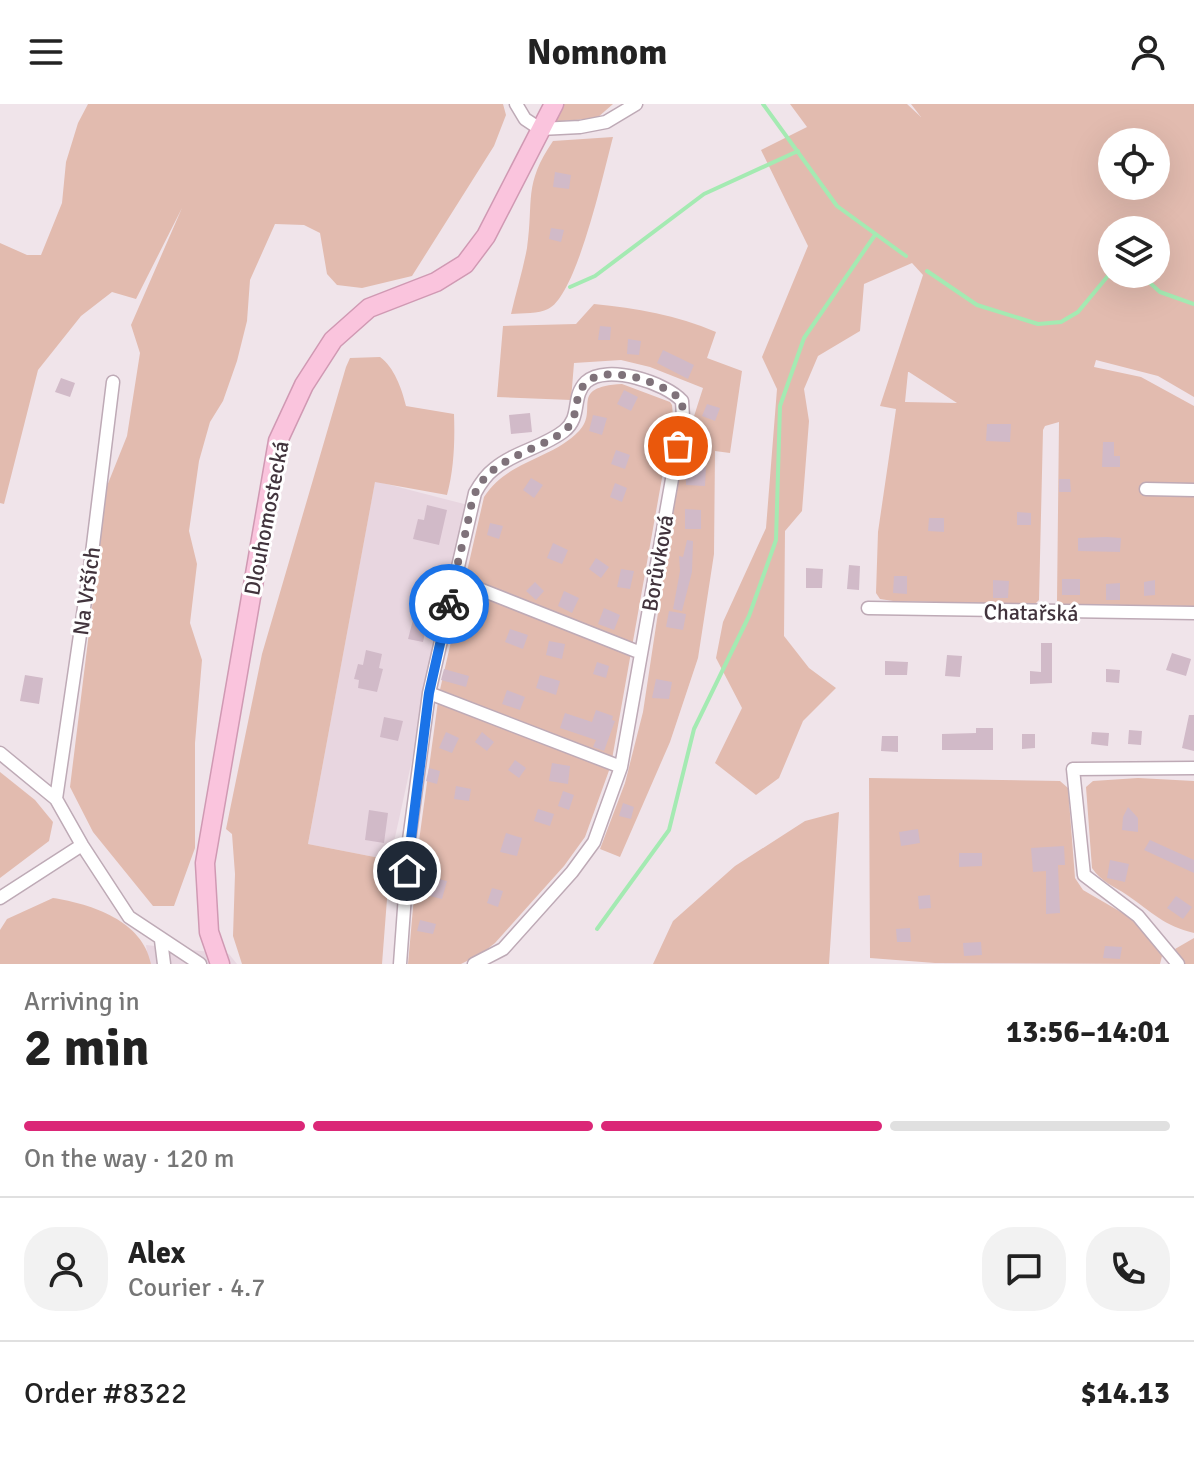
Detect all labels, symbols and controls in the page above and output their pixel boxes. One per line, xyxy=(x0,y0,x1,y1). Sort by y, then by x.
icon: menu xyxy=(24,30,68,74)
text: Nomnom xyxy=(527,30,667,75)
icon: person xyxy=(1126,30,1170,74)
map controls xyxy=(1098,128,1170,288)
button: locate xyxy=(1098,128,1170,200)
button: layers xyxy=(1098,216,1170,288)
pin xyxy=(644,412,712,480)
icon: bag xyxy=(656,424,700,468)
street label: Dlouhomostecká xyxy=(238,438,295,598)
street label: Borůvková xyxy=(636,513,679,614)
street label: Na Vrších xyxy=(67,545,106,637)
courier xyxy=(409,564,489,644)
icon: bike xyxy=(427,582,471,626)
street label: Chatařská xyxy=(983,598,1079,627)
pin xyxy=(373,837,441,905)
icon: home xyxy=(385,849,429,893)
text: Arriving in xyxy=(24,986,140,1018)
text: 13:56–14:01 xyxy=(1006,1014,1170,1051)
text: 2 min xyxy=(24,1016,150,1080)
text: On the way · 120 m xyxy=(24,1143,234,1175)
button: person xyxy=(24,1227,108,1311)
button: chat xyxy=(982,1227,1066,1311)
button: phone xyxy=(1086,1227,1170,1311)
text: Alex xyxy=(128,1235,185,1272)
text: Courier · 4.7 xyxy=(128,1272,265,1304)
text: Order #8322 xyxy=(24,1375,187,1412)
text: $14.13 xyxy=(1080,1375,1170,1412)

